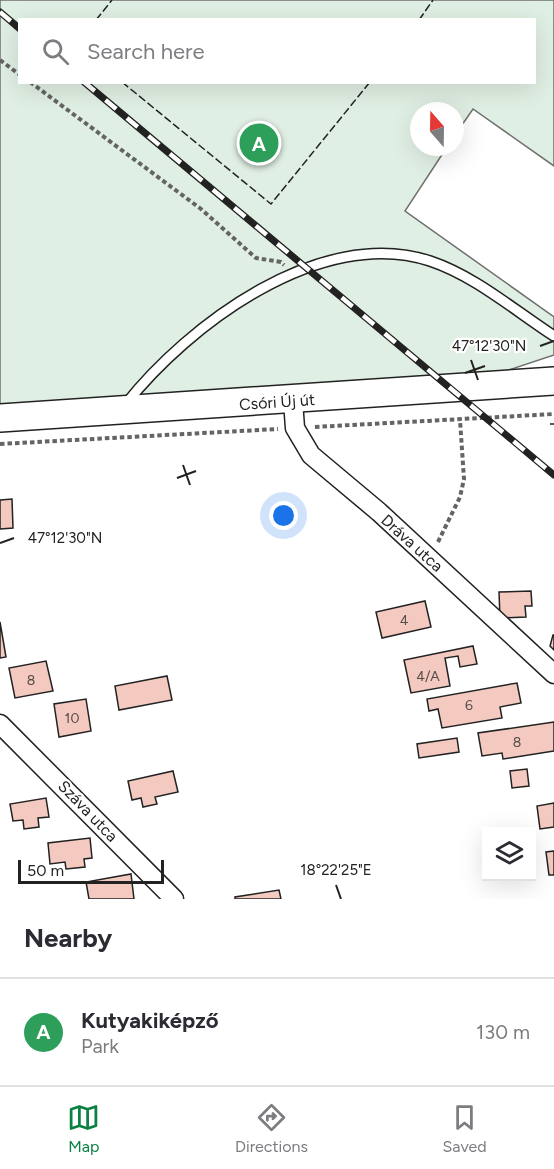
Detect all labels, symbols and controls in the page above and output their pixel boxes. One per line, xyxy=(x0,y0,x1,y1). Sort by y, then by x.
search box xyxy=(18,18,536,84)
icon: search xyxy=(39,35,72,68)
text: Search here xyxy=(87,38,205,65)
north arrow xyxy=(410,102,464,156)
pin: A xyxy=(240,120,278,166)
text: 47°12'30"N xyxy=(452,337,526,355)
street label: Csóri Új út xyxy=(238,390,316,414)
your location xyxy=(269,501,298,530)
street label: Dráva utca xyxy=(377,510,447,576)
text: 47°12'30"N xyxy=(28,529,102,547)
house number: 4 xyxy=(400,612,409,629)
house number: 4/A xyxy=(416,668,440,685)
house number: 8 xyxy=(27,672,35,689)
house number: 6 xyxy=(465,697,473,714)
house number: 10 xyxy=(65,710,79,727)
house number: 8 xyxy=(513,734,521,751)
street label: Száva utca xyxy=(54,776,122,846)
map controls xyxy=(482,827,536,881)
button: layers xyxy=(482,827,536,881)
scale bar xyxy=(18,857,164,884)
text: 50 m xyxy=(27,861,64,880)
text: 18°22'25"E xyxy=(300,861,372,879)
text: Nearby xyxy=(24,922,112,954)
text: Kutyakiképző xyxy=(81,1007,219,1034)
text: A xyxy=(36,1020,51,1044)
text: 130 m xyxy=(476,1020,530,1044)
text: Park xyxy=(81,1034,119,1058)
tab: Map xyxy=(67,1101,100,1156)
tab: Directions xyxy=(235,1101,308,1156)
tab: Saved xyxy=(443,1101,487,1156)

